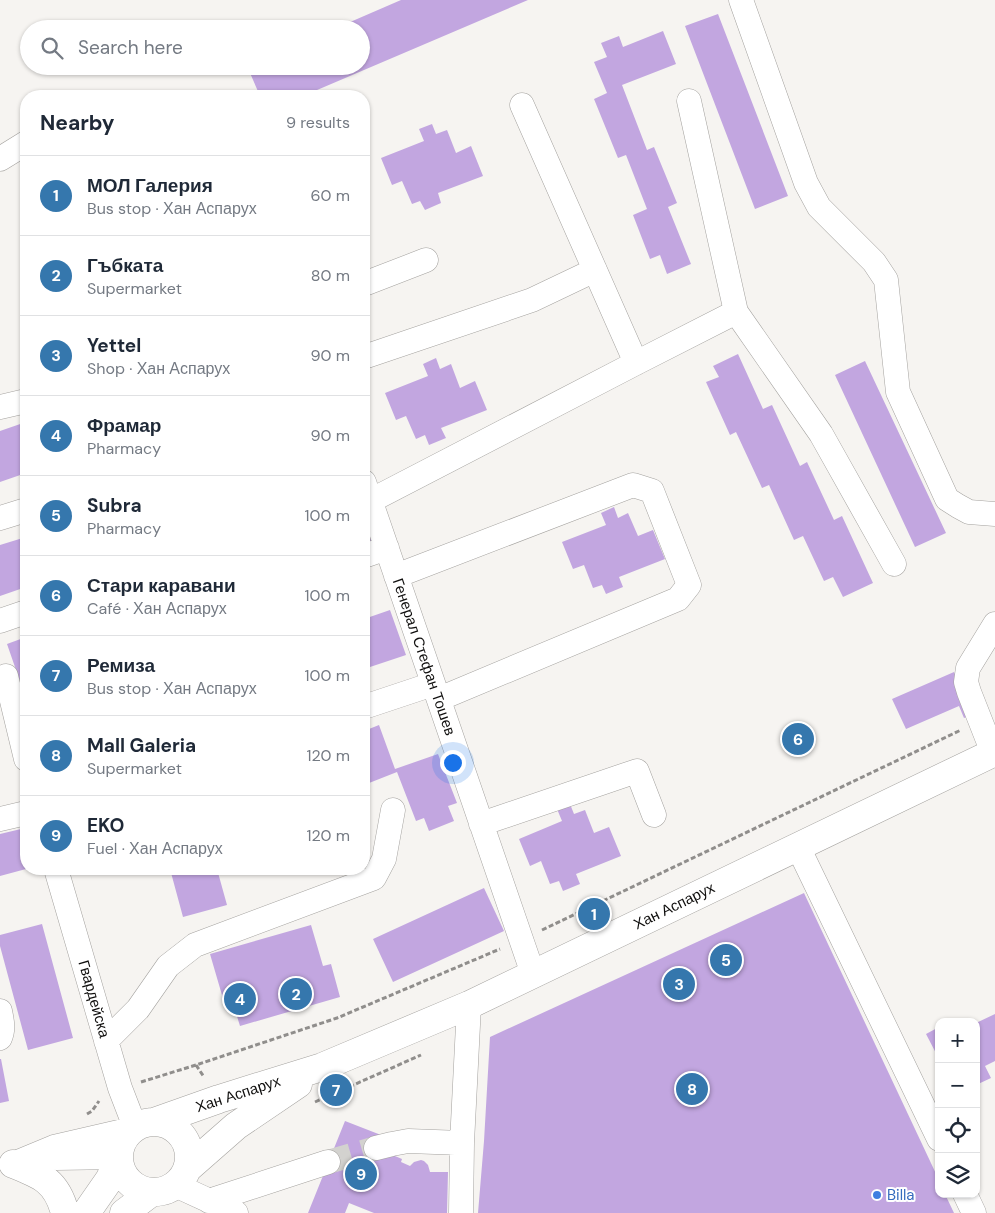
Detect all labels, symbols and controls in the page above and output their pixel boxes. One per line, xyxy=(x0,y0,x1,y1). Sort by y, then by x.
search box xyxy=(20,20,370,75)
icon: search xyxy=(38,34,66,62)
text: Search here xyxy=(78,35,183,60)
text: Nearby xyxy=(40,109,114,137)
text: 9 results xyxy=(286,112,350,133)
text: МОЛ Галерия xyxy=(87,173,213,198)
text: 1 xyxy=(53,185,59,206)
text: 60 m xyxy=(310,185,350,206)
text: Bus stop · Хан Аспарух xyxy=(87,198,257,219)
text: Гъбката xyxy=(87,253,163,278)
text: 2 xyxy=(51,265,61,286)
text: 80 m xyxy=(311,265,350,286)
text: Supermarket xyxy=(87,278,182,299)
text: Yettel xyxy=(87,333,141,358)
text: 3 xyxy=(51,345,61,366)
text: 90 m xyxy=(310,345,350,366)
text: Shop · Хан Аспарух xyxy=(87,358,230,379)
text: Фрамар xyxy=(87,413,161,438)
text: 4 xyxy=(51,425,61,446)
text: 90 m xyxy=(310,425,350,446)
text: Pharmacy xyxy=(87,438,161,459)
text: Subra xyxy=(87,493,142,518)
text: 5 xyxy=(51,505,61,526)
text: 100 m xyxy=(305,505,350,526)
text: Pharmacy xyxy=(87,518,161,539)
text: Стари каравани xyxy=(87,573,236,598)
street label: Генерал Стефан Тошев xyxy=(388,576,460,738)
text: 6 xyxy=(51,585,61,606)
text: 100 m xyxy=(305,585,350,606)
text: Café · Хан Аспарух xyxy=(87,598,227,619)
text: Ремиза xyxy=(87,653,155,678)
text: 7 xyxy=(52,665,60,686)
text: 100 m xyxy=(305,665,350,686)
text: Bus stop · Хан Аспарух xyxy=(87,678,257,699)
pin: 6 xyxy=(782,720,814,758)
text: Mall Galeria xyxy=(87,733,196,758)
text: 8 xyxy=(51,745,61,766)
text: 120 m xyxy=(306,745,350,766)
your location xyxy=(440,750,466,776)
text: Supermarket xyxy=(87,758,182,779)
text: EKO xyxy=(87,813,124,838)
text: 9 xyxy=(51,825,61,846)
text: 120 m xyxy=(306,825,350,846)
text: Fuel · Хан Аспарух xyxy=(87,838,223,859)
street label: Хан Аспарух xyxy=(630,878,718,934)
pin: 1 xyxy=(578,895,610,933)
pin: 5 xyxy=(710,941,742,979)
street label: Гвардейска xyxy=(73,958,115,1041)
pin: 3 xyxy=(663,965,695,1003)
pin: 2 xyxy=(280,975,312,1013)
pin: 4 xyxy=(224,980,256,1018)
map controls xyxy=(935,1018,980,1198)
button: + xyxy=(935,1018,980,1063)
button: − xyxy=(935,1063,980,1108)
pin: 8 xyxy=(676,1070,708,1108)
street label: Хан Аспарух xyxy=(193,1071,283,1117)
pin: 7 xyxy=(320,1071,352,1109)
button: locate xyxy=(935,1108,980,1153)
button: layers xyxy=(935,1153,980,1198)
pin: 9 xyxy=(345,1155,377,1193)
place label: Billa xyxy=(887,1185,915,1205)
marker: Billa xyxy=(871,1189,883,1201)

